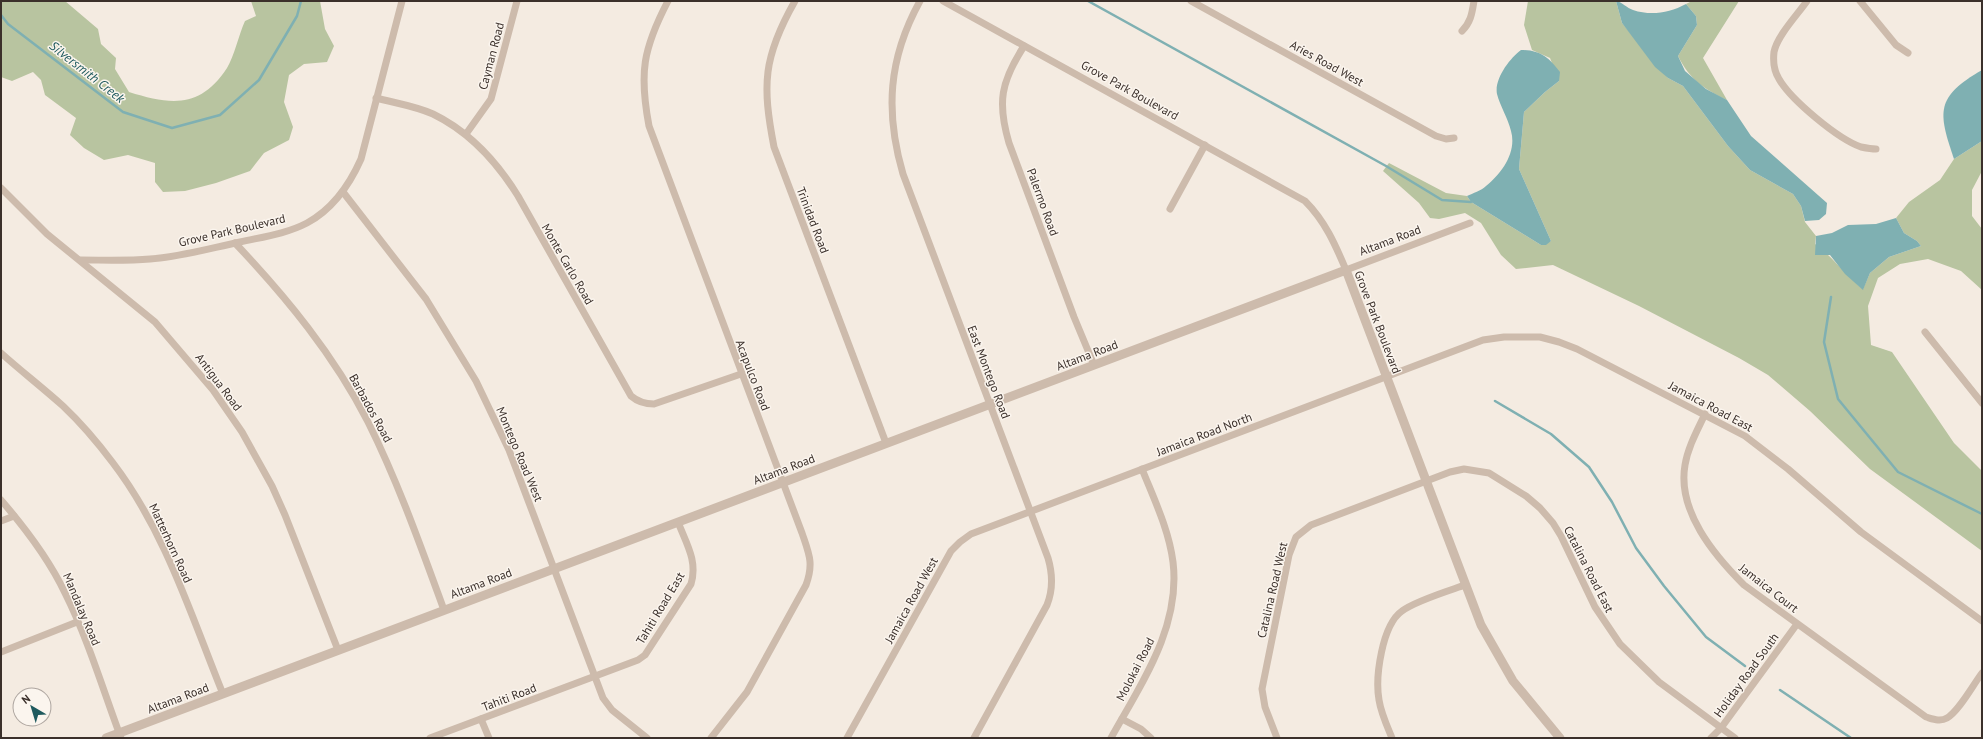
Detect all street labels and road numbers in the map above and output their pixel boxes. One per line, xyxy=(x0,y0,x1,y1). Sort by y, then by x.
street label: Cayman Road xyxy=(475,21,507,91)
street label: Aries Road West xyxy=(1288,37,1366,89)
street label: Grove Park Boulevard xyxy=(1079,57,1181,123)
street label: Palermo Road xyxy=(1024,166,1062,238)
street label: Trinidad Road xyxy=(793,185,833,255)
street label: Grove Park Boulevard xyxy=(177,210,287,250)
street label: Monte Carlo Road xyxy=(539,221,597,307)
street label: Altama Road xyxy=(1357,221,1423,259)
street label: Grove Park Boulevard xyxy=(1351,268,1405,376)
street label: East Montego Road xyxy=(964,323,1014,421)
street label: Altama Road xyxy=(1054,336,1120,374)
street label: Acapulco Road xyxy=(733,337,773,413)
street label: Antigua Road xyxy=(192,350,246,414)
street label: Barbados Road xyxy=(346,371,396,445)
street label: Jamaica Road East xyxy=(1666,377,1756,434)
street label: Montego Road West xyxy=(493,404,547,504)
street label: Jamaica Road North xyxy=(1153,409,1254,459)
street label: Altama Road xyxy=(751,450,817,488)
street label: Matterhorn Road xyxy=(146,501,196,585)
street label: Catalina Road East xyxy=(1561,523,1617,615)
street label: Catalina Road West xyxy=(1254,541,1290,639)
street label: Jamaica Road West xyxy=(881,554,941,646)
street label: Jamaica Court xyxy=(1736,560,1801,616)
street label: Altama Road xyxy=(448,564,514,602)
street label: Tahiti Road East xyxy=(633,569,687,647)
street label: Mandalay Road xyxy=(60,570,104,648)
street label: Holiday Road South xyxy=(1710,630,1782,720)
street label: Molokai Road xyxy=(1113,635,1157,703)
street label: Altama Road xyxy=(145,679,211,717)
street label: Tahiti Road xyxy=(480,680,538,714)

